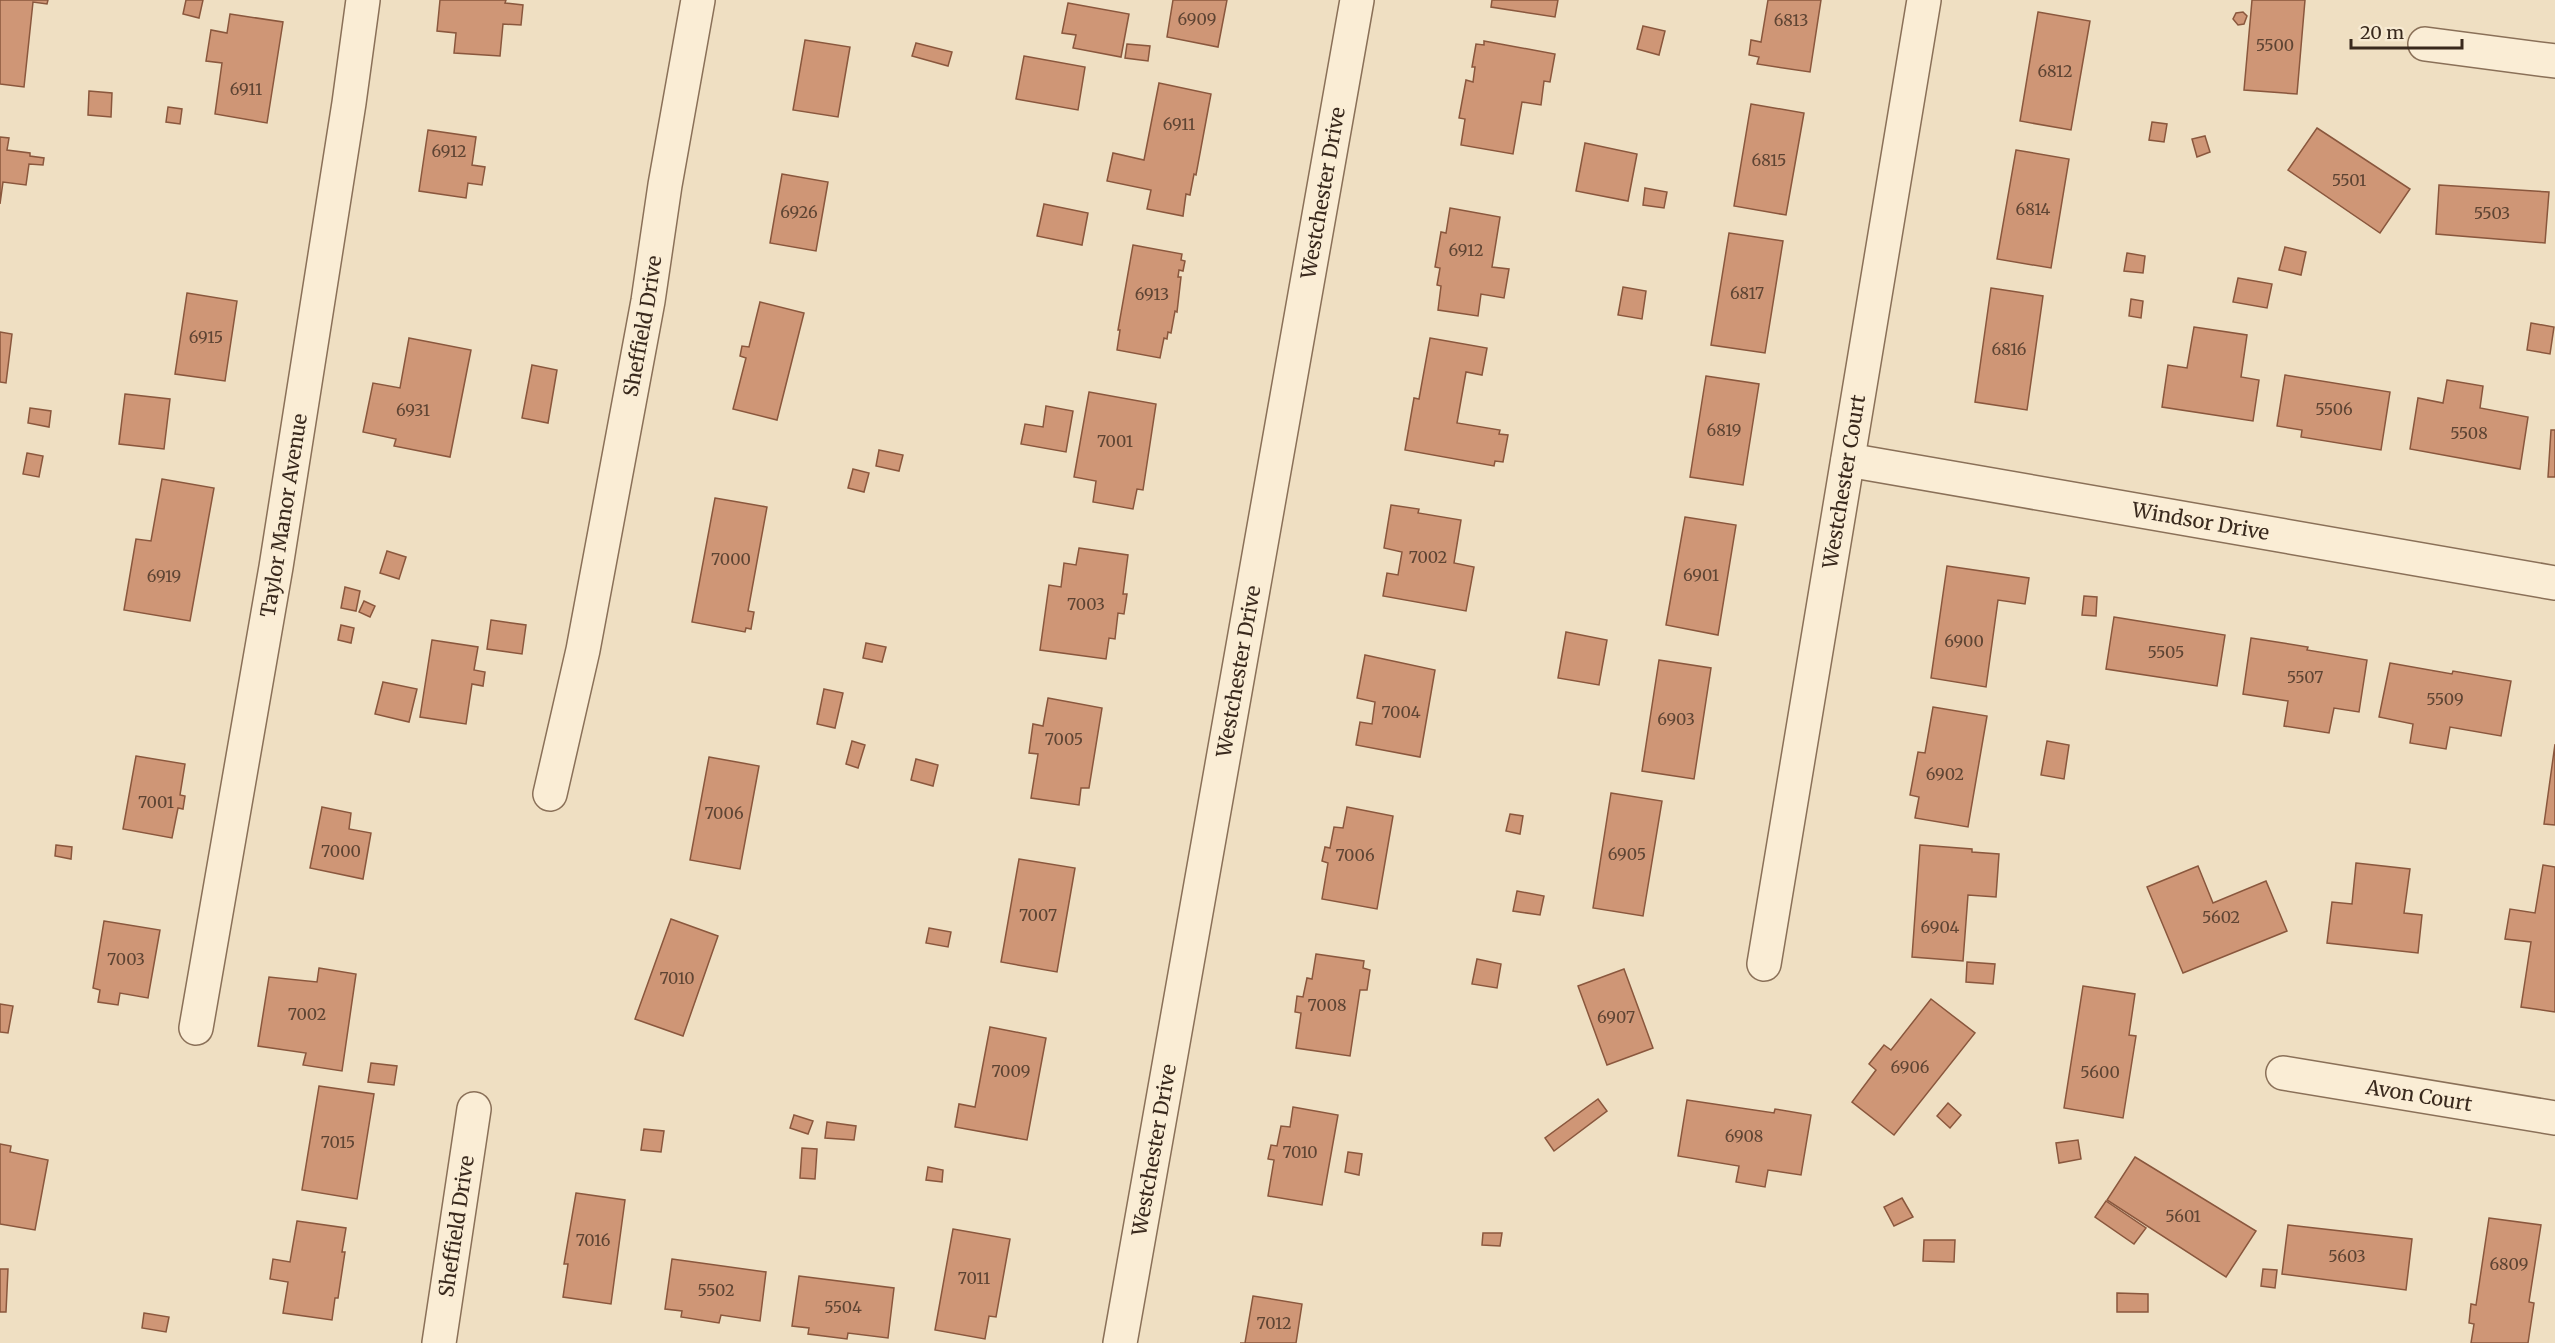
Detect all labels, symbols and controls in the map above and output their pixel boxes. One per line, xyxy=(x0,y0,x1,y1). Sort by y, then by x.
house number: 6909 xyxy=(1178,9,1216,29)
house number: 6813 xyxy=(1774,10,1808,30)
scale bar xyxy=(2351,12,2462,50)
text: 20 m xyxy=(2360,21,2404,44)
house number: 5500 xyxy=(2256,35,2294,55)
house number: 6812 xyxy=(2037,61,2073,81)
house number: 6911 xyxy=(230,79,262,99)
street label: Westchester Drive xyxy=(1295,105,1350,281)
house number: 6911 xyxy=(1163,114,1195,134)
house number: 6912 xyxy=(432,141,466,161)
house number: 6815 xyxy=(1752,150,1786,170)
house number: 5501 xyxy=(2332,170,2366,190)
house number: 6814 xyxy=(2016,199,2051,219)
house number: 6926 xyxy=(780,202,818,222)
house number: 5503 xyxy=(2474,203,2510,223)
house number: 6912 xyxy=(1449,240,1483,260)
street label: Sheffield Drive xyxy=(617,254,667,399)
house number: 6817 xyxy=(1730,283,1764,303)
house number: 6913 xyxy=(1135,284,1169,304)
house number: 6915 xyxy=(189,327,223,347)
house number: 6816 xyxy=(1992,339,2027,359)
street label: Westchester Court xyxy=(1817,393,1870,571)
house number: 5506 xyxy=(2315,399,2353,419)
house number: 6931 xyxy=(396,400,430,420)
street label: Taylor Manor Avenue xyxy=(254,412,312,619)
house number: 6819 xyxy=(1707,420,1741,440)
house number: 5508 xyxy=(2450,423,2488,443)
house number: 7001 xyxy=(1097,431,1133,451)
street label: Windsor Drive xyxy=(2129,496,2271,545)
house number: 7002 xyxy=(1409,547,1447,567)
house number: 7000 xyxy=(711,549,751,569)
house number: 6901 xyxy=(1683,565,1719,585)
house number: 6919 xyxy=(147,566,181,586)
street label: Westchester Drive xyxy=(1210,583,1265,760)
house number: 7003 xyxy=(1067,594,1105,614)
house number: 6900 xyxy=(1944,631,1984,651)
house number: 5505 xyxy=(2148,642,2184,662)
house number: 5507 xyxy=(2287,667,2323,687)
house number: 5509 xyxy=(2426,689,2464,709)
house number: 7004 xyxy=(1381,702,1421,722)
house number: 6903 xyxy=(1657,709,1695,729)
house number: 7005 xyxy=(1045,729,1083,749)
house number: 6902 xyxy=(1926,764,1964,784)
house number: 7001 xyxy=(138,792,174,812)
house number: 7006 xyxy=(704,803,744,823)
house number: 7000 xyxy=(321,841,361,861)
house number: 6905 xyxy=(1608,844,1646,864)
house number: 7006 xyxy=(1335,845,1375,865)
house number: 7007 xyxy=(1019,905,1057,925)
house number: 5602 xyxy=(2202,907,2240,927)
house number: 6904 xyxy=(1921,917,1960,937)
house number: 7003 xyxy=(107,949,145,969)
house number: 7010 xyxy=(659,968,695,988)
house number: 7008 xyxy=(1308,995,1346,1015)
house number: 7002 xyxy=(288,1004,326,1024)
house number: 6907 xyxy=(1597,1007,1635,1027)
house number: 6906 xyxy=(1891,1057,1930,1077)
house number: 7009 xyxy=(991,1061,1031,1081)
street label: Westchester Drive xyxy=(1126,1062,1181,1239)
house number: 5600 xyxy=(2080,1062,2120,1082)
street label: Avon Court xyxy=(2363,1074,2474,1116)
house number: 6908 xyxy=(1725,1126,1763,1146)
house number: 7015 xyxy=(321,1132,355,1152)
house number: 7010 xyxy=(1282,1142,1318,1162)
street label: Sheffield Drive xyxy=(433,1154,479,1299)
house number: 5601 xyxy=(2165,1206,2201,1226)
house number: 7016 xyxy=(576,1230,611,1250)
house number: 5603 xyxy=(2328,1246,2366,1266)
house number: 6809 xyxy=(2489,1254,2529,1274)
house number: 7011 xyxy=(958,1268,990,1288)
house number: 5502 xyxy=(698,1280,734,1300)
house number: 5504 xyxy=(824,1297,862,1317)
house number: 7012 xyxy=(1257,1313,1291,1333)

